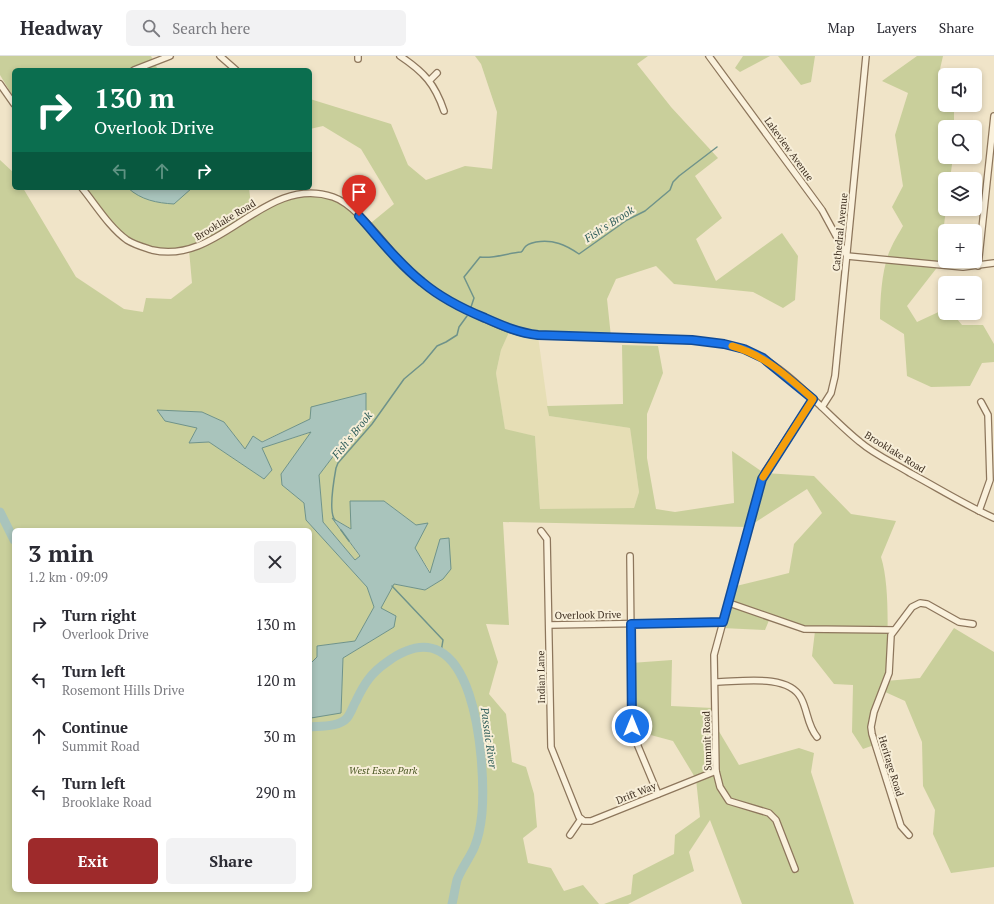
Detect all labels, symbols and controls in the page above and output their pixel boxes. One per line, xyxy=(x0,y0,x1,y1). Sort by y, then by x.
search box xyxy=(126,10,406,46)
text: Headway xyxy=(20,15,102,40)
icon: search xyxy=(140,17,162,39)
text: Search here xyxy=(172,18,250,38)
text: Map xyxy=(828,18,855,37)
text: Layers xyxy=(877,18,917,37)
text: Share xyxy=(939,18,974,37)
map controls xyxy=(938,68,982,320)
button: sound xyxy=(938,68,982,112)
text: 130 m xyxy=(94,79,175,116)
icon: right xyxy=(28,84,80,136)
text: Overlook Drive xyxy=(94,115,214,139)
street label: Lakeview Avenue xyxy=(761,115,817,183)
button: search xyxy=(938,120,982,164)
icon: left xyxy=(109,160,131,182)
icon: ahead xyxy=(151,160,173,182)
icon: right xyxy=(193,160,215,182)
button: layers xyxy=(938,172,982,216)
pin xyxy=(342,175,376,216)
icon: arrive xyxy=(348,181,370,203)
street label: Cathedral Avenue xyxy=(829,192,851,272)
street label: Brooklake Road xyxy=(192,196,258,243)
water label: Fish's Brook xyxy=(581,202,637,246)
button: + xyxy=(938,224,982,268)
button: − xyxy=(938,276,982,320)
water label: Fish's Brook xyxy=(328,408,376,462)
street label: Brooklake Road xyxy=(862,428,928,476)
text: 3 min xyxy=(28,537,94,569)
button: close xyxy=(254,541,296,583)
text: 1.2 km · 09:09 xyxy=(28,568,108,586)
text: Turn right xyxy=(62,605,137,625)
street label: Overlook Drive xyxy=(555,608,621,622)
icon: right xyxy=(28,613,50,635)
text: 130 m xyxy=(255,614,296,634)
text: Overlook Drive xyxy=(62,625,149,643)
street label: Indian Lane xyxy=(534,650,548,704)
text: Turn left xyxy=(62,661,126,681)
icon: left xyxy=(28,669,50,691)
text: 120 m xyxy=(255,670,296,690)
text: Rosemont Hills Drive xyxy=(62,681,185,699)
position arrow xyxy=(611,705,653,747)
water label: Passaic River xyxy=(478,706,500,770)
street label: Summit Road xyxy=(699,710,715,771)
text: Continue xyxy=(62,717,128,737)
icon: ahead xyxy=(28,725,50,747)
text: 30 m xyxy=(263,726,296,746)
street label: Heritage Road xyxy=(876,734,907,798)
text: Summit Road xyxy=(62,737,140,755)
park label: West Essex Park xyxy=(349,764,418,777)
text: Turn left xyxy=(62,773,126,793)
street label: Drift Way xyxy=(614,779,659,807)
icon: left xyxy=(28,781,50,803)
text: 290 m xyxy=(255,782,296,802)
text: Brooklake Road xyxy=(62,793,152,811)
button: Exit xyxy=(28,838,158,884)
button: Share xyxy=(166,838,296,884)

